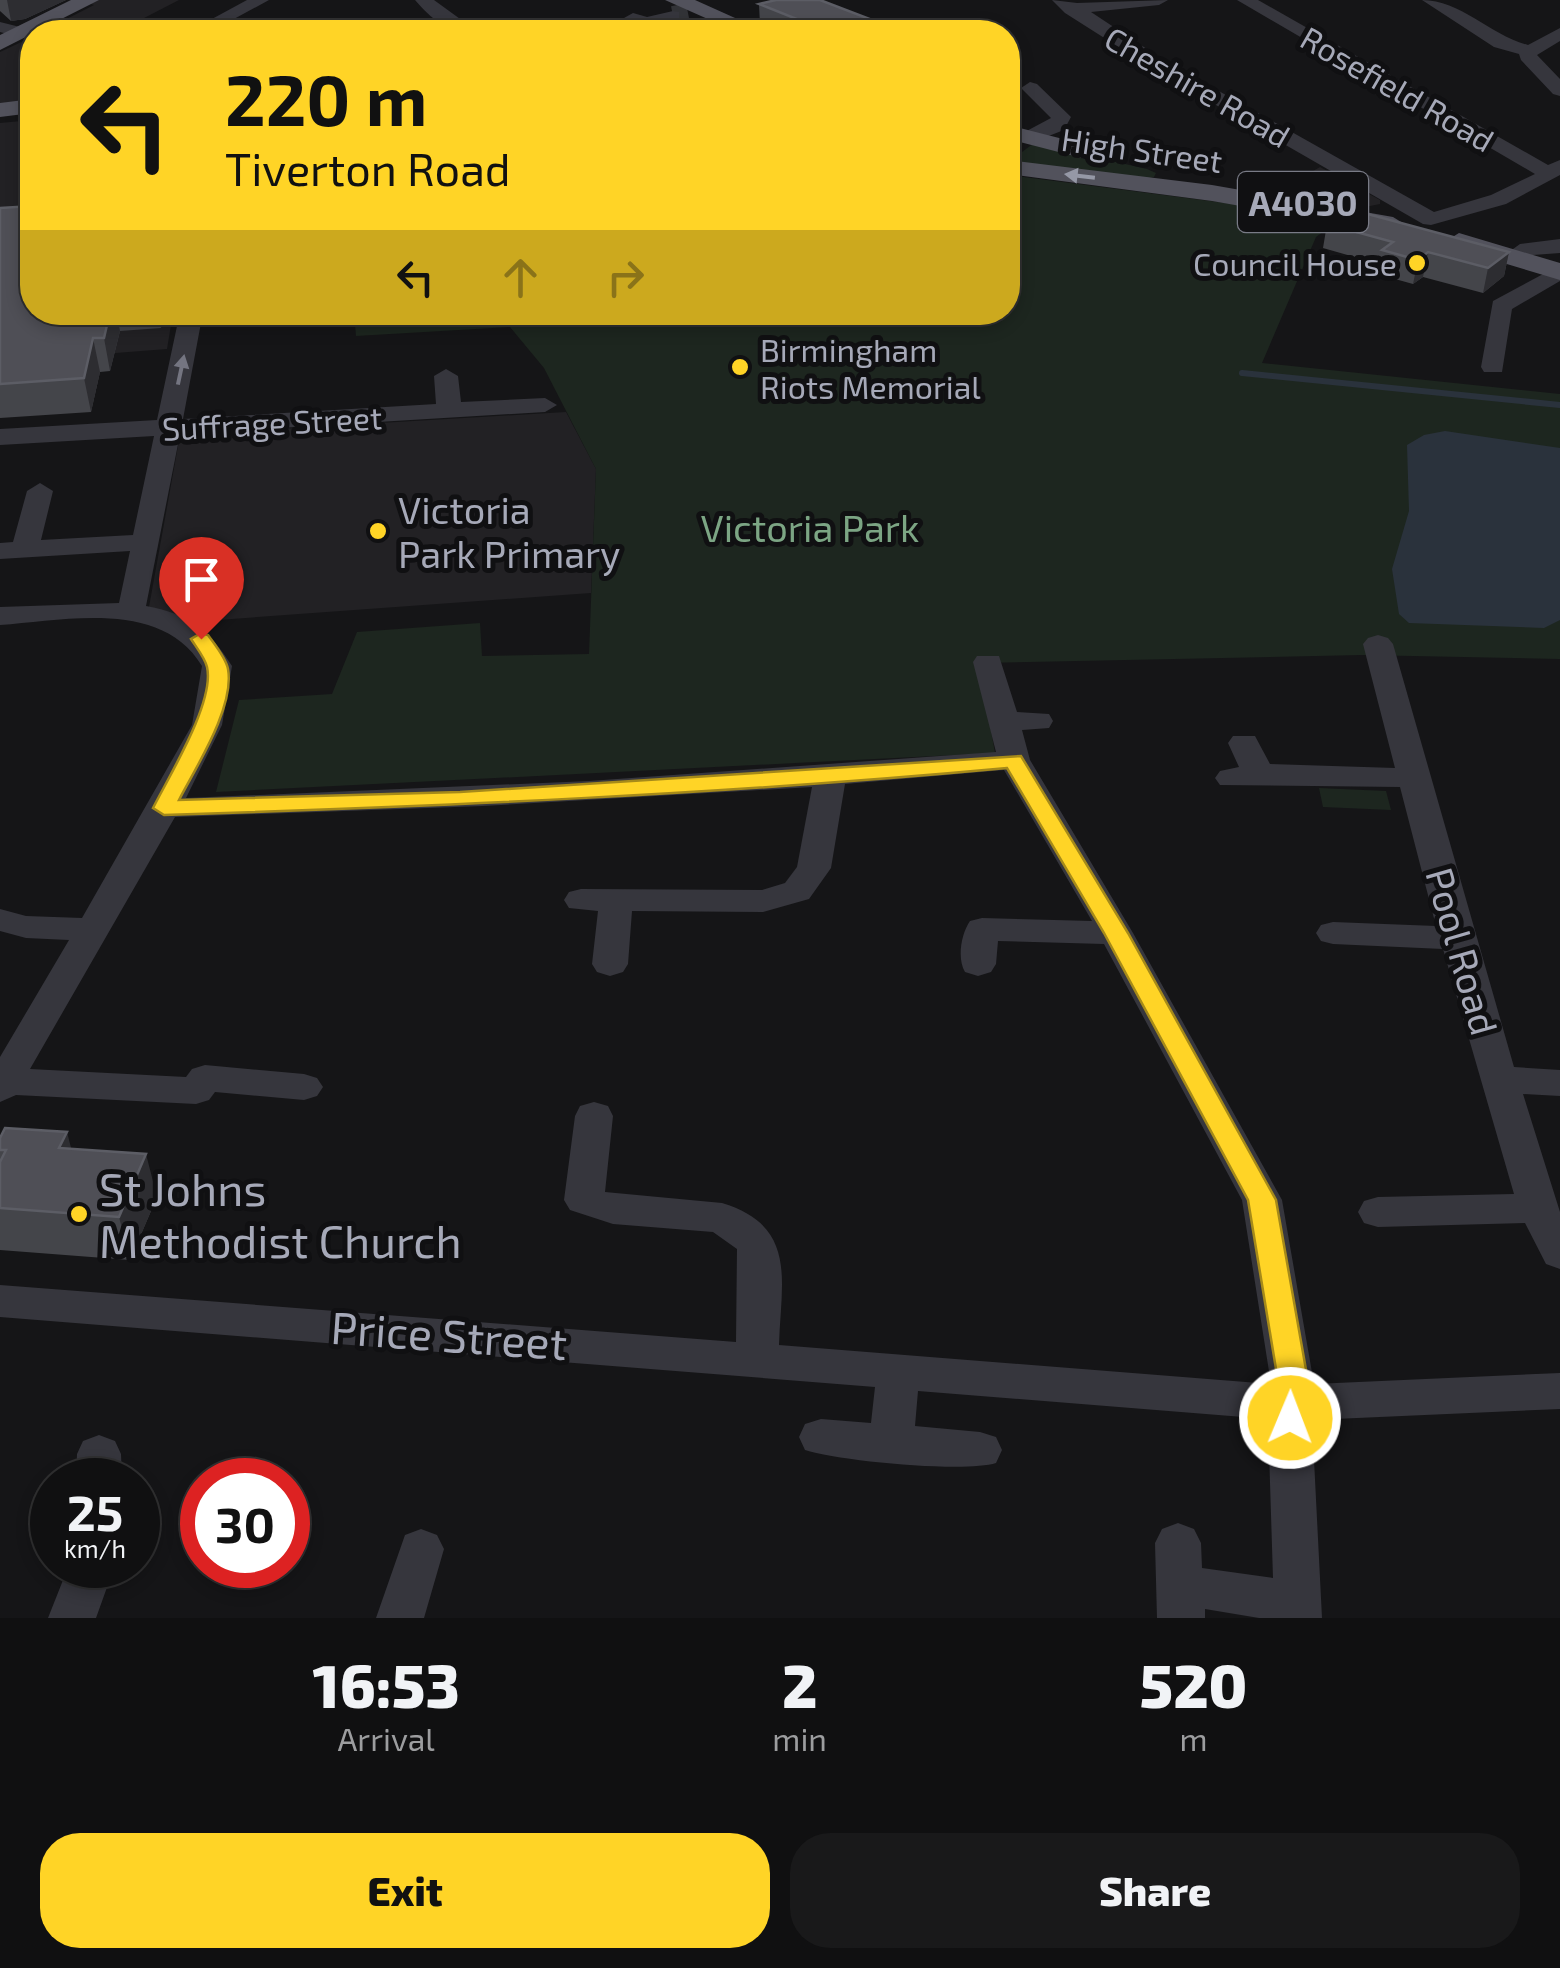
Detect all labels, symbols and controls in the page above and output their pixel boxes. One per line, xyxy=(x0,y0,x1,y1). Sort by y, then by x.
street label: Rosefield Road xyxy=(1295,17,1501,159)
street label: Cheshire Road xyxy=(1099,18,1297,154)
text: 220 m xyxy=(225,56,427,140)
icon: left xyxy=(60,60,190,190)
street label: High Street xyxy=(1059,119,1225,179)
text: Tiverton Road xyxy=(225,141,511,195)
one-way arrow xyxy=(1064,168,1096,184)
road number: A4030 xyxy=(1238,172,1368,232)
place label: Council House xyxy=(1193,244,1397,282)
icon: left xyxy=(388,250,443,305)
icon: ahead xyxy=(493,250,548,305)
icon: right xyxy=(598,250,653,305)
marker: Council House xyxy=(1406,252,1428,274)
place label: Birmingham Riots Memorial xyxy=(760,330,981,405)
one-way arrow xyxy=(174,355,189,386)
marker: Birmingham Riots Memorial xyxy=(729,356,751,378)
street label: Suffrage Street xyxy=(161,397,383,447)
place label: Victoria Park Primary xyxy=(398,486,620,576)
park label: Victoria Park xyxy=(701,504,919,550)
marker: Victoria Park Primary xyxy=(367,520,389,542)
pin xyxy=(159,537,244,640)
icon: arrive xyxy=(174,552,229,607)
street label: Pool Road xyxy=(1417,862,1509,1040)
place label: St Johns Methodist Church xyxy=(99,1161,462,1267)
marker: St Johns Methodist Church xyxy=(68,1203,90,1225)
street label: Price Street xyxy=(329,1299,569,1369)
position arrow xyxy=(1238,1366,1342,1470)
speed limit sign: 30 xyxy=(180,1458,310,1588)
text: 25 xyxy=(67,1481,123,1541)
text: km/h xyxy=(64,1533,126,1563)
text: 16:53 xyxy=(313,1648,460,1720)
text: 2 xyxy=(782,1648,817,1720)
text: 520 xyxy=(1139,1648,1247,1720)
text: Arrival xyxy=(337,1719,435,1757)
text: min xyxy=(772,1719,827,1757)
text: m xyxy=(1179,1719,1207,1757)
button: Exit xyxy=(40,1833,770,1948)
button: Share xyxy=(790,1833,1520,1948)

